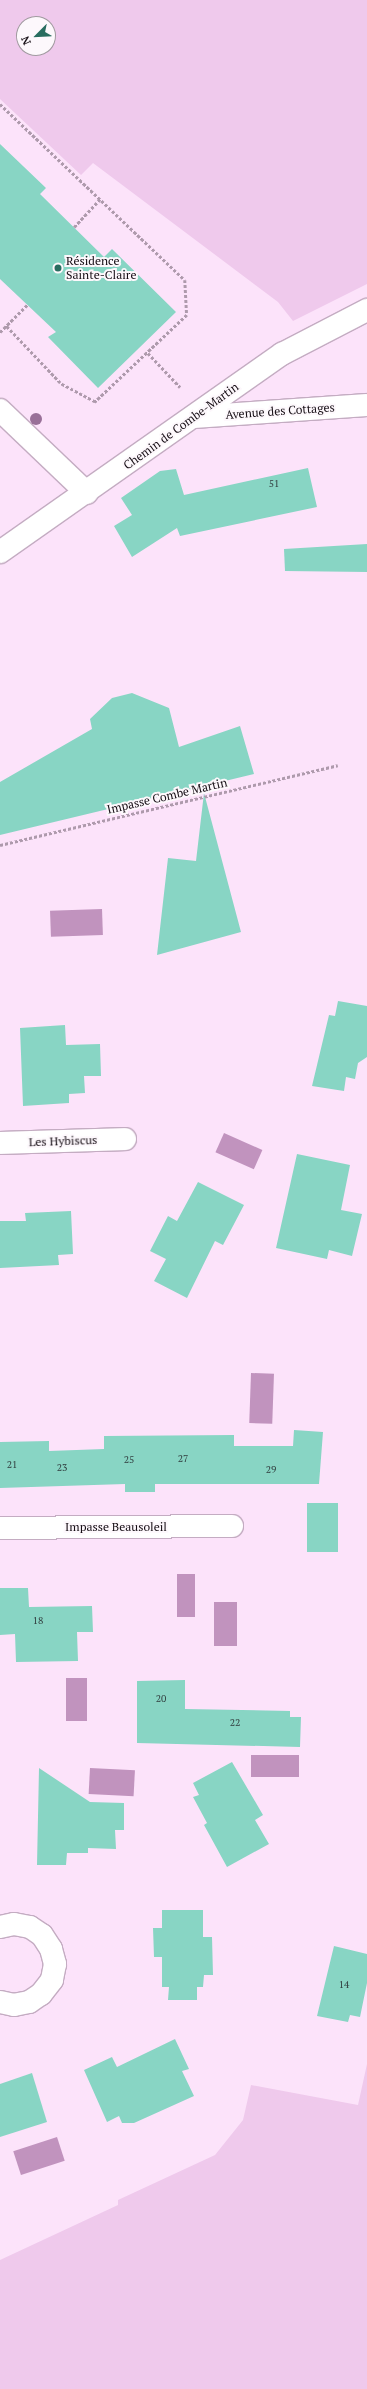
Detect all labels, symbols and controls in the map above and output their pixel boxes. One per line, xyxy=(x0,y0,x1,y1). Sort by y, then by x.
north arrow xyxy=(16,16,56,56)
text: N xyxy=(18,34,34,47)
place label: Résidence Sainte-Claire xyxy=(66,254,136,282)
marker: Résidence Sainte-Claire xyxy=(53,263,63,273)
street label: Chemin de Combe-Martin xyxy=(121,379,241,473)
street label: Avenue des Cottages xyxy=(225,400,335,422)
house number: 51 xyxy=(269,478,279,490)
street label: Impasse Combe Martin xyxy=(105,775,229,817)
street label: Les Hybiscus xyxy=(28,1133,98,1149)
house number: 27 xyxy=(178,1453,188,1465)
house number: 25 xyxy=(124,1454,134,1466)
house number: 21 xyxy=(7,1459,17,1471)
house number: 23 xyxy=(57,1462,67,1474)
house number: 29 xyxy=(266,1464,276,1476)
street label: Impasse Beausoleil xyxy=(65,1520,167,1534)
house number: 18 xyxy=(33,1615,43,1627)
house number: 20 xyxy=(156,1693,166,1705)
house number: 22 xyxy=(230,1717,240,1729)
house number: 14 xyxy=(339,1979,349,1991)

